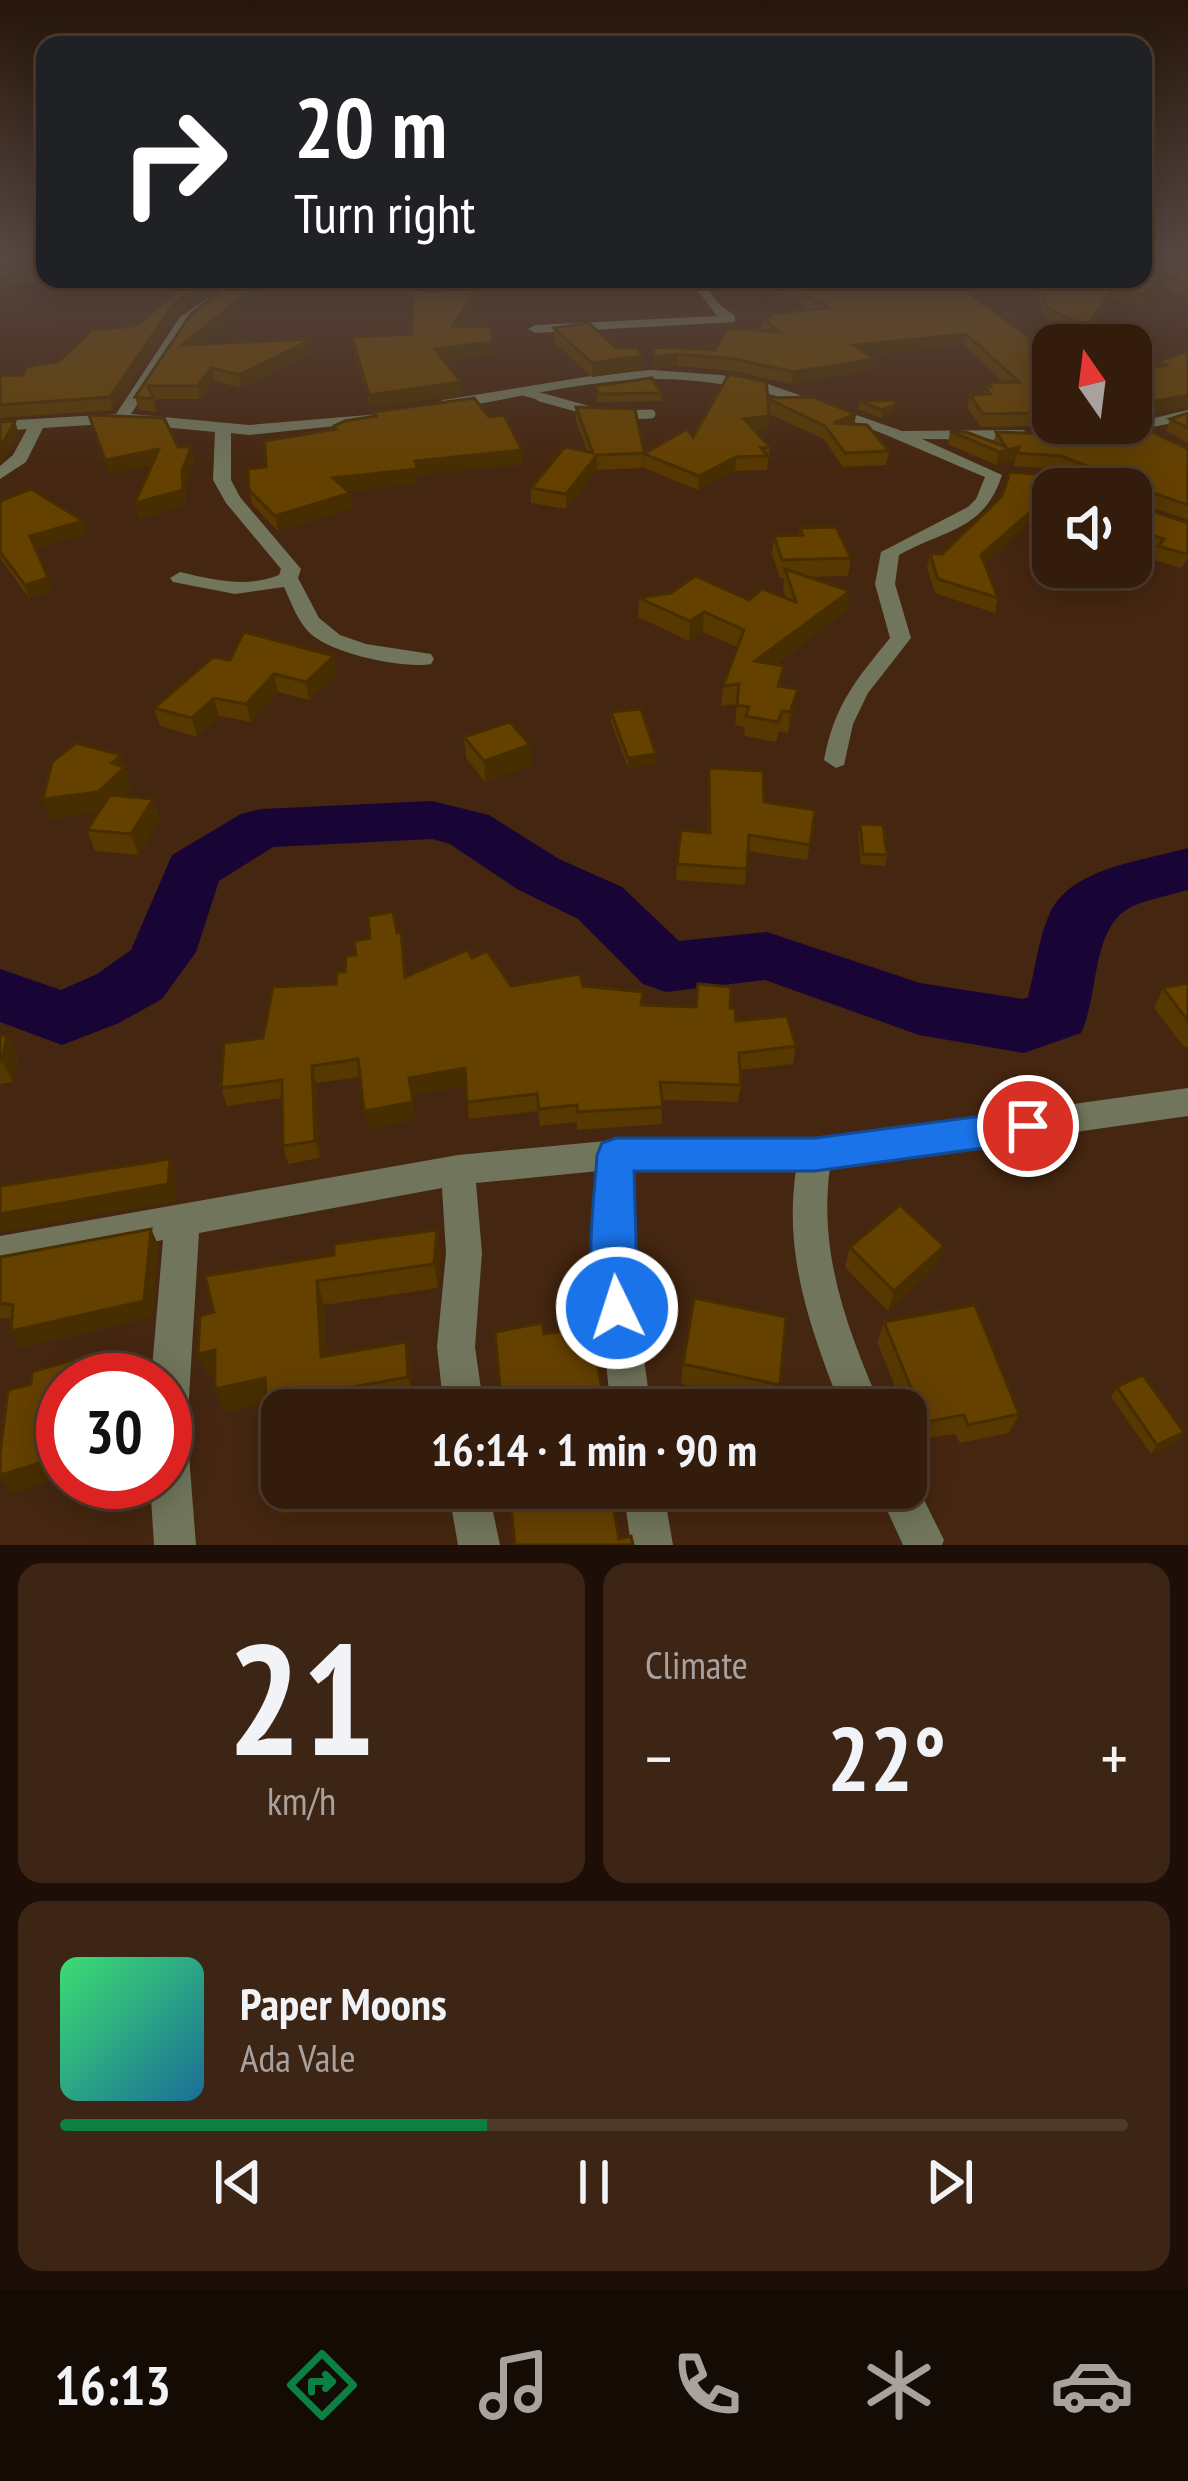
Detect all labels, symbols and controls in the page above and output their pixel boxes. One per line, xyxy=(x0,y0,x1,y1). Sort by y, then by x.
text: 20 m xyxy=(294,72,447,181)
icon: right xyxy=(96,84,252,240)
text: Turn right xyxy=(294,178,475,248)
north arrow xyxy=(1032,324,1152,444)
map controls xyxy=(1032,324,1152,588)
button: sound xyxy=(1032,468,1152,588)
pin xyxy=(977,1075,1079,1177)
icon: arrive xyxy=(995,1093,1061,1159)
position arrow xyxy=(554,1245,680,1371)
speed limit sign: 30 xyxy=(36,1353,192,1509)
text: 16:14 · 1 min · 90 m xyxy=(431,1420,757,1478)
text: 21 xyxy=(227,1596,376,1798)
text: Climate xyxy=(645,1639,748,1690)
text: 22° xyxy=(827,1699,946,1816)
text: − xyxy=(645,1715,672,1800)
text: + xyxy=(1101,1715,1128,1800)
text: km/h xyxy=(267,1775,336,1826)
text: Paper Moons xyxy=(240,1974,447,2032)
text: Ada Vale xyxy=(240,2032,356,2083)
icon: previous xyxy=(205,2149,271,2215)
icon: pause xyxy=(561,2149,627,2215)
icon: next xyxy=(917,2149,983,2215)
icon: directions xyxy=(280,2343,364,2427)
icon: music xyxy=(472,2343,556,2427)
icon: phone xyxy=(665,2343,749,2427)
icon: climate xyxy=(857,2343,941,2427)
icon: car xyxy=(1050,2343,1134,2427)
text: 16:13 xyxy=(54,2350,171,2420)

